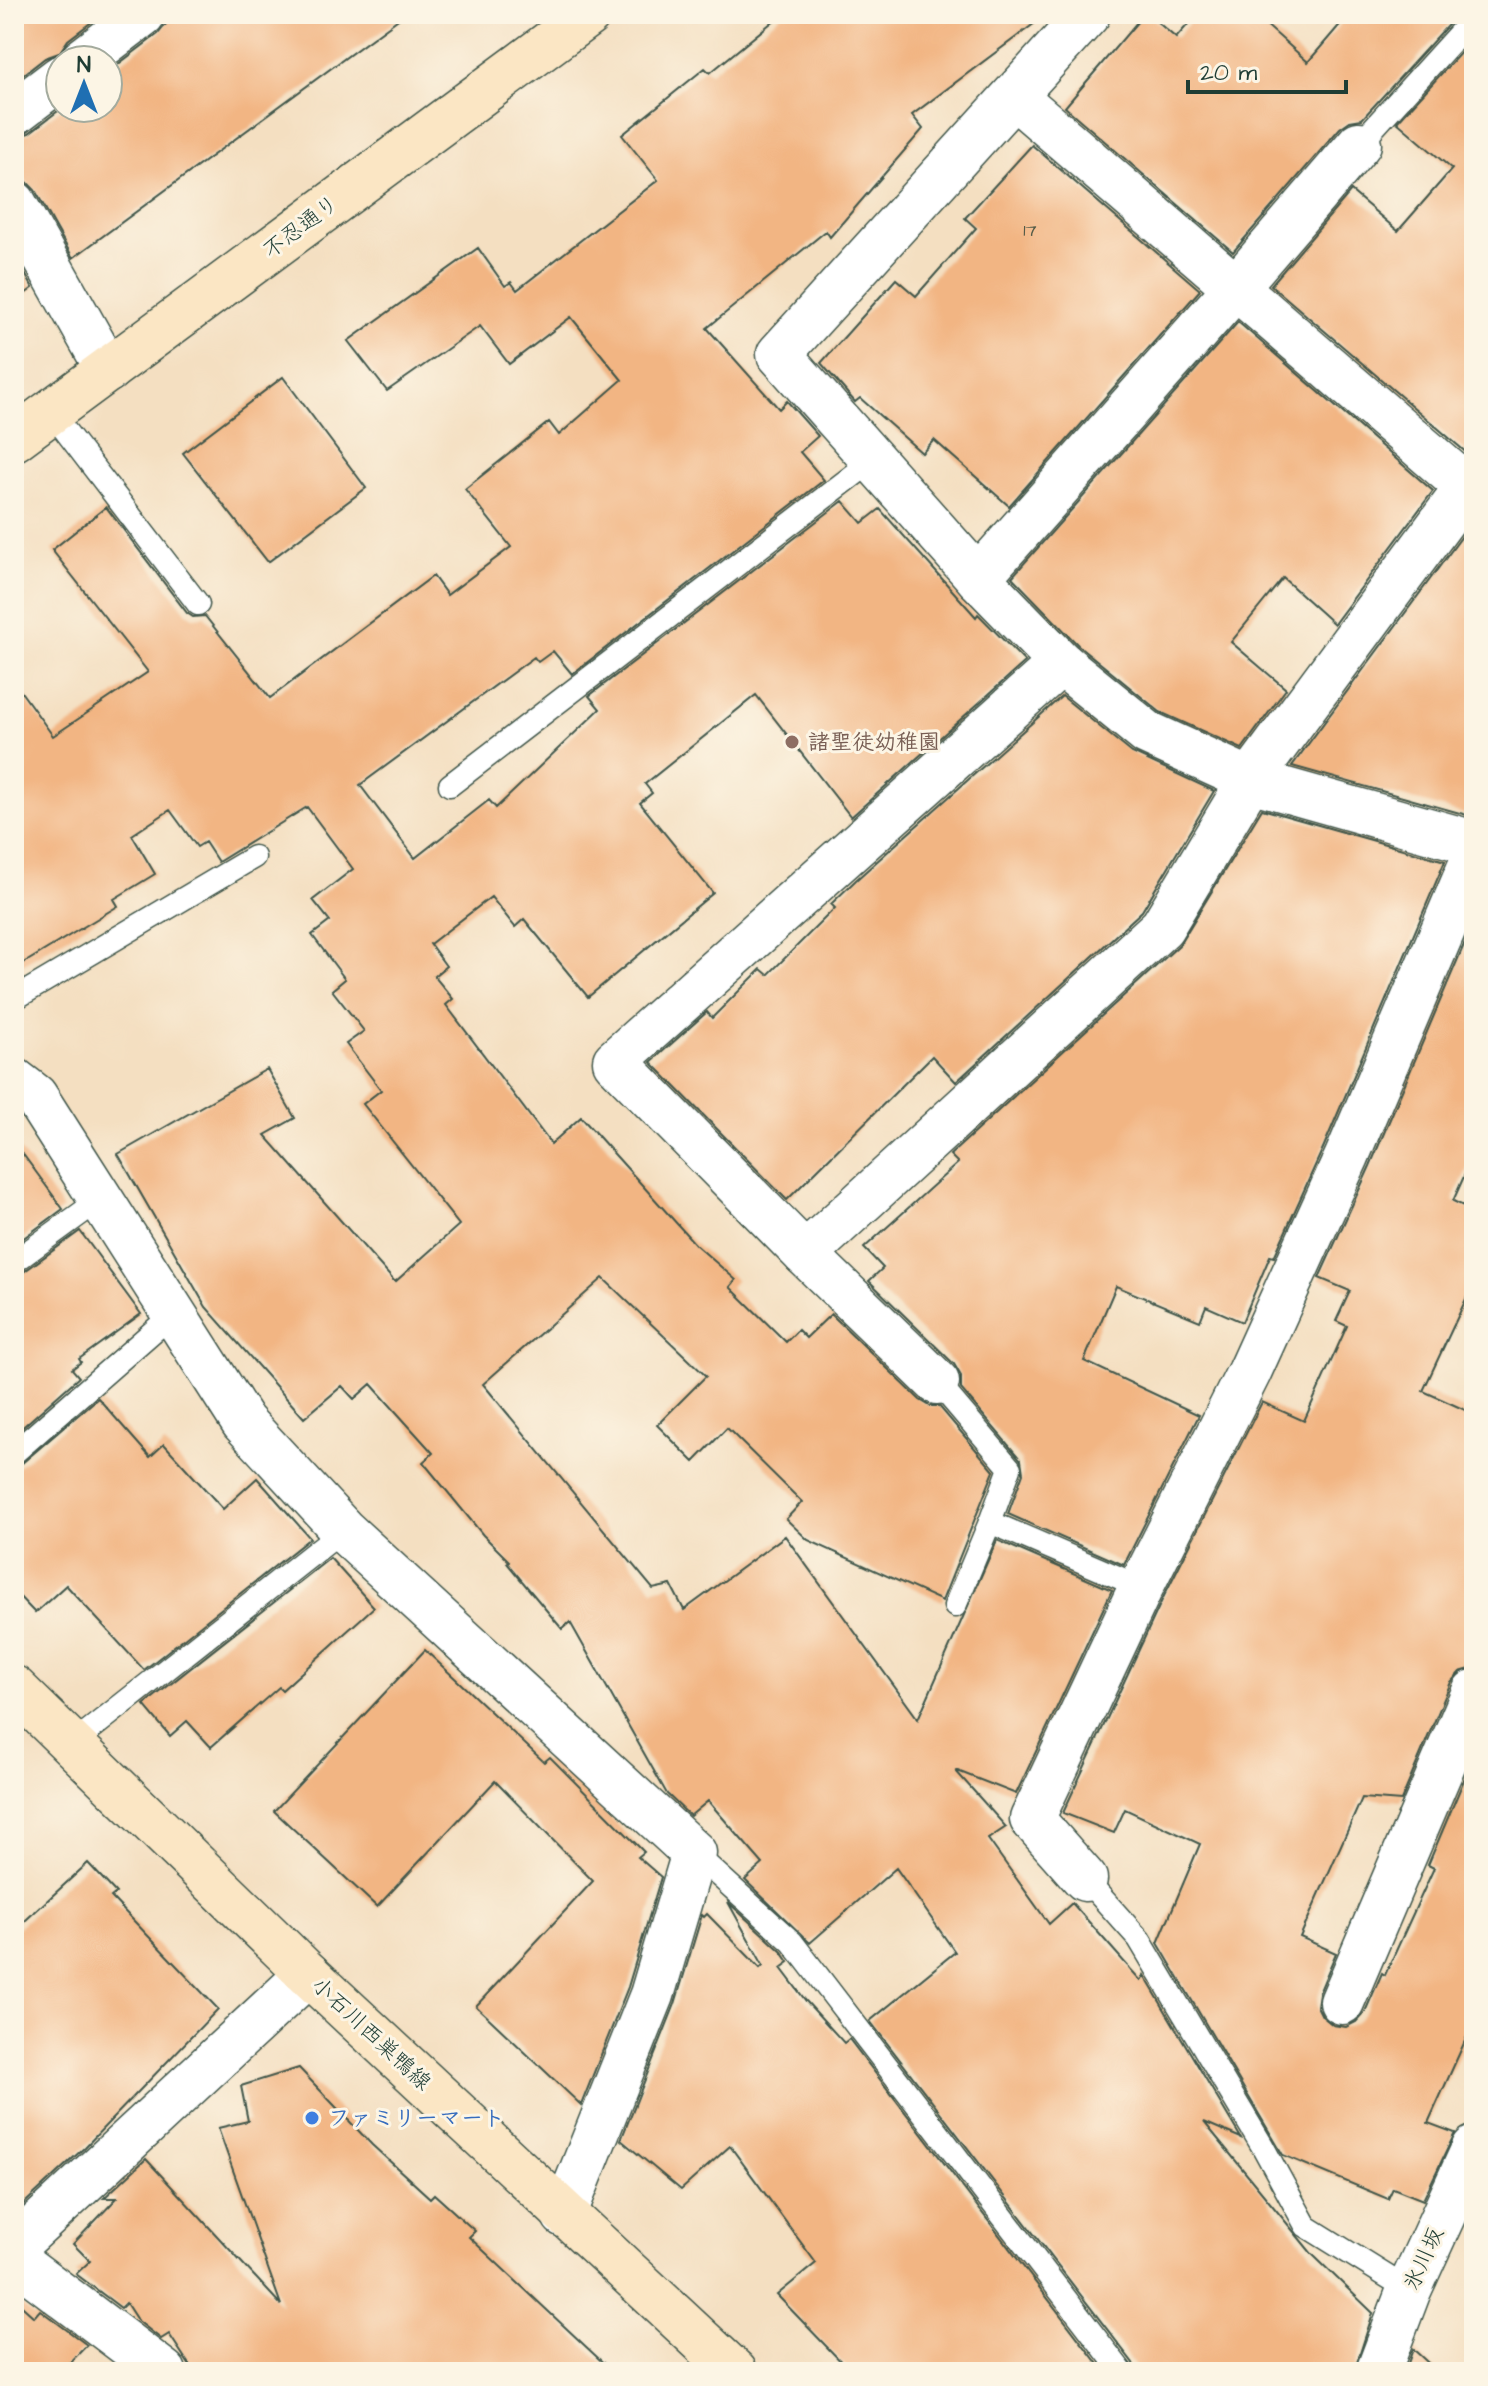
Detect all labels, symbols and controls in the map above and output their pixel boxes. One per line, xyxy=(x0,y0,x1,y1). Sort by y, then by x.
north arrow xyxy=(44,44,124,124)
scale bar xyxy=(1188,44,1346,94)
text: N xyxy=(77,50,91,81)
text: 20 m xyxy=(1200,56,1257,90)
street label: 不忍通り xyxy=(257,188,345,266)
house number: 17 xyxy=(1023,218,1037,243)
place label: 諸聖徒幼稚園 xyxy=(808,727,940,758)
marker: 諸聖徒幼稚園 xyxy=(783,733,801,751)
street label: 小石川西巣鴨線 xyxy=(304,1970,438,2098)
place label: ファミリーマート xyxy=(328,2103,505,2134)
marker: ファミリーマート xyxy=(303,2109,321,2127)
street label: 氷川坂 xyxy=(1396,2223,1452,2295)

